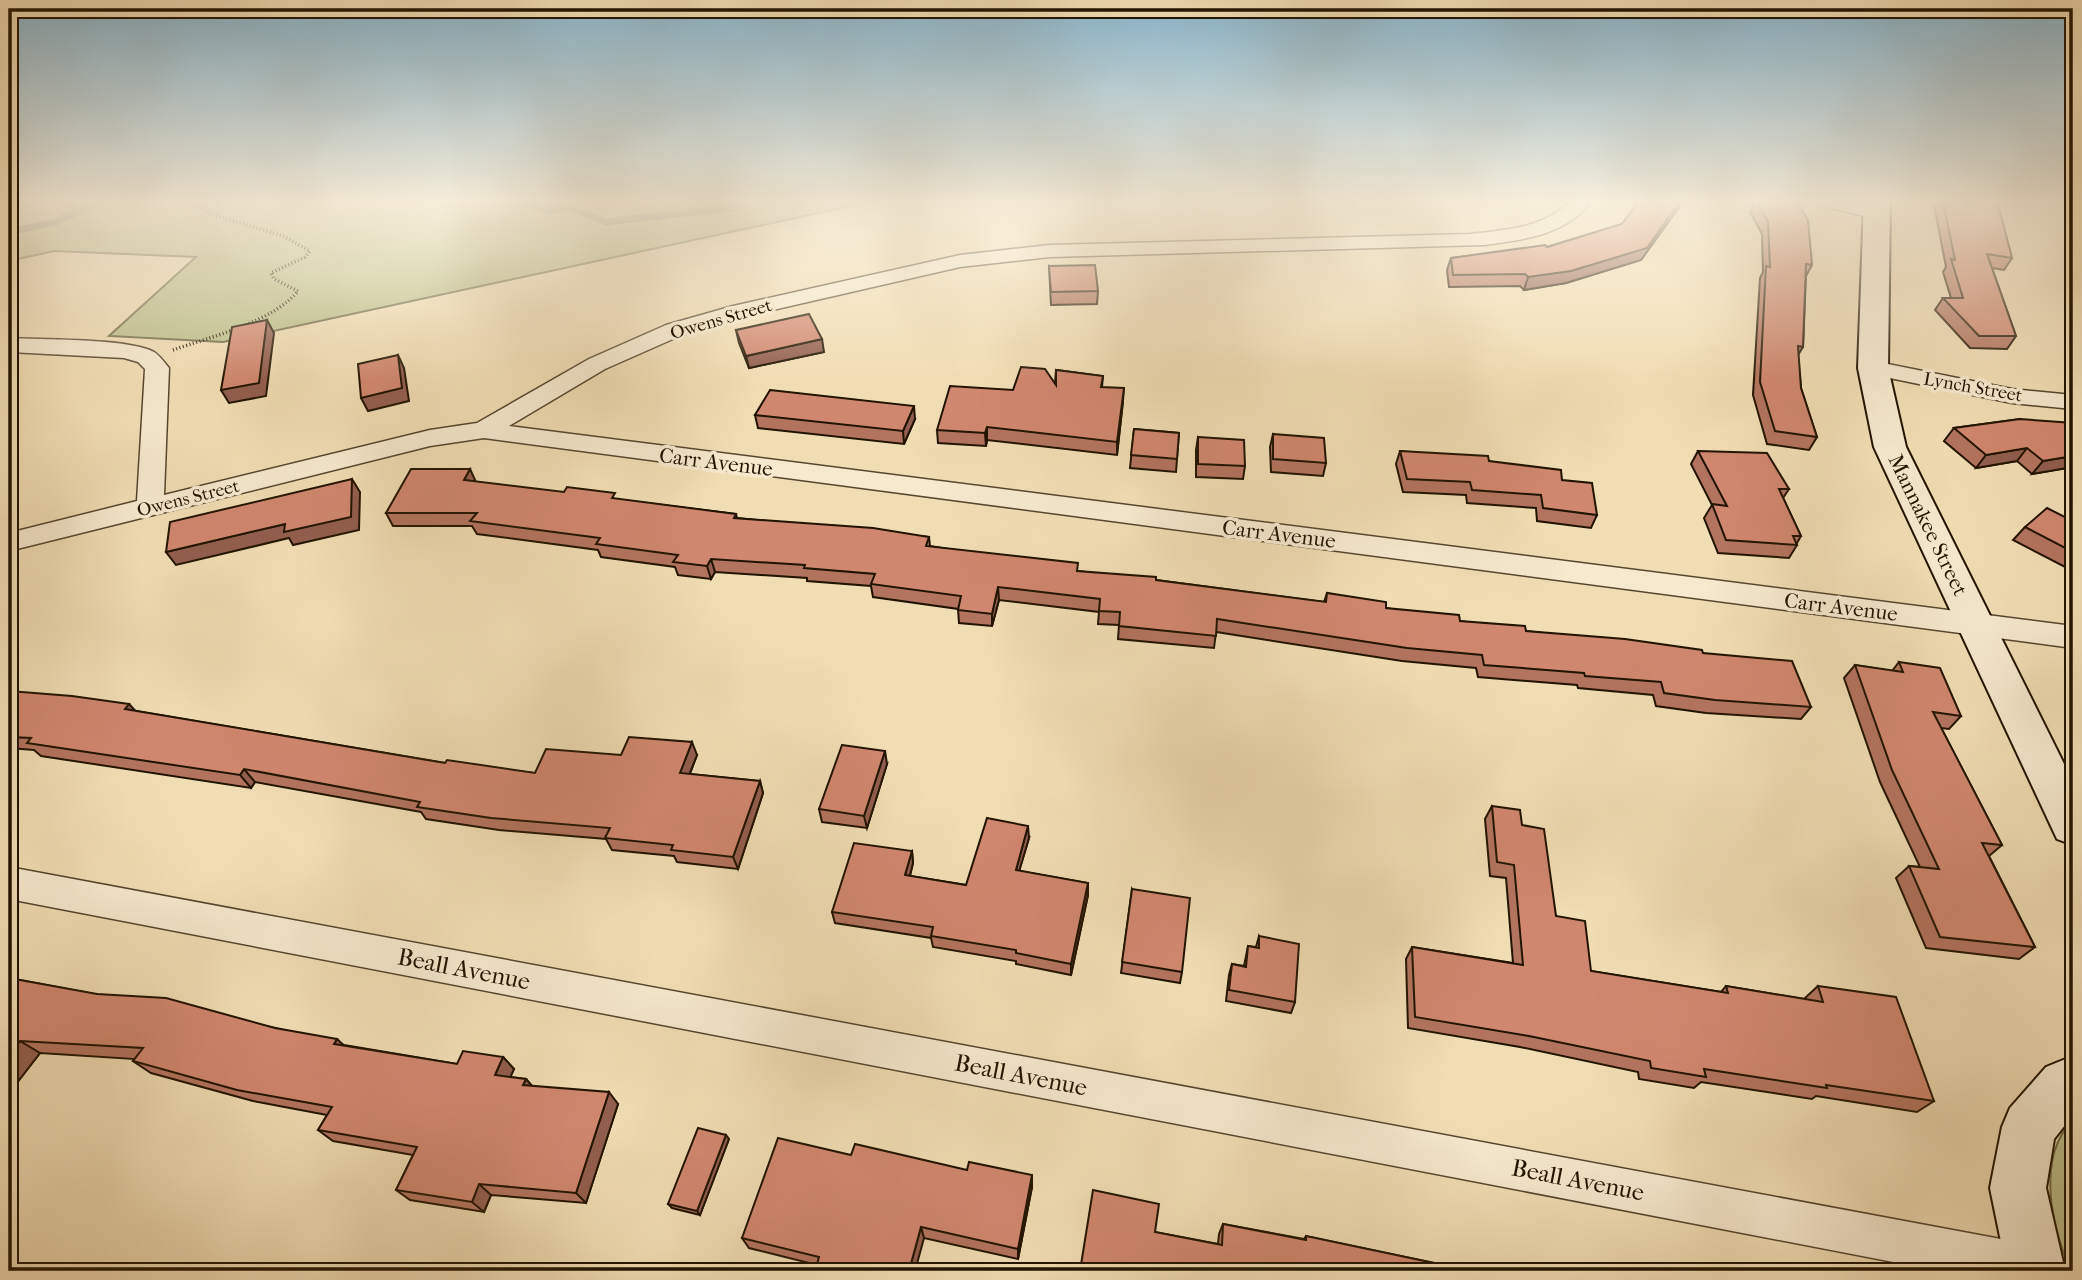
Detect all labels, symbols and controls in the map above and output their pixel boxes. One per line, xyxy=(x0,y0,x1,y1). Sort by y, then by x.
street label: Owens Street xyxy=(668,295,775,344)
street label: Lynch Street xyxy=(1922,368,2024,407)
street label: Carr Avenue xyxy=(658,443,774,481)
street label: Mannakee Street xyxy=(1883,450,1973,600)
street label: Owens Street xyxy=(135,475,242,521)
street label: Carr Avenue xyxy=(1221,515,1337,553)
street label: Carr Avenue xyxy=(1783,588,1899,626)
street label: Beall Avenue xyxy=(395,942,533,996)
street label: Beall Avenue xyxy=(952,1048,1090,1102)
street label: Beall Avenue xyxy=(1509,1153,1647,1207)

